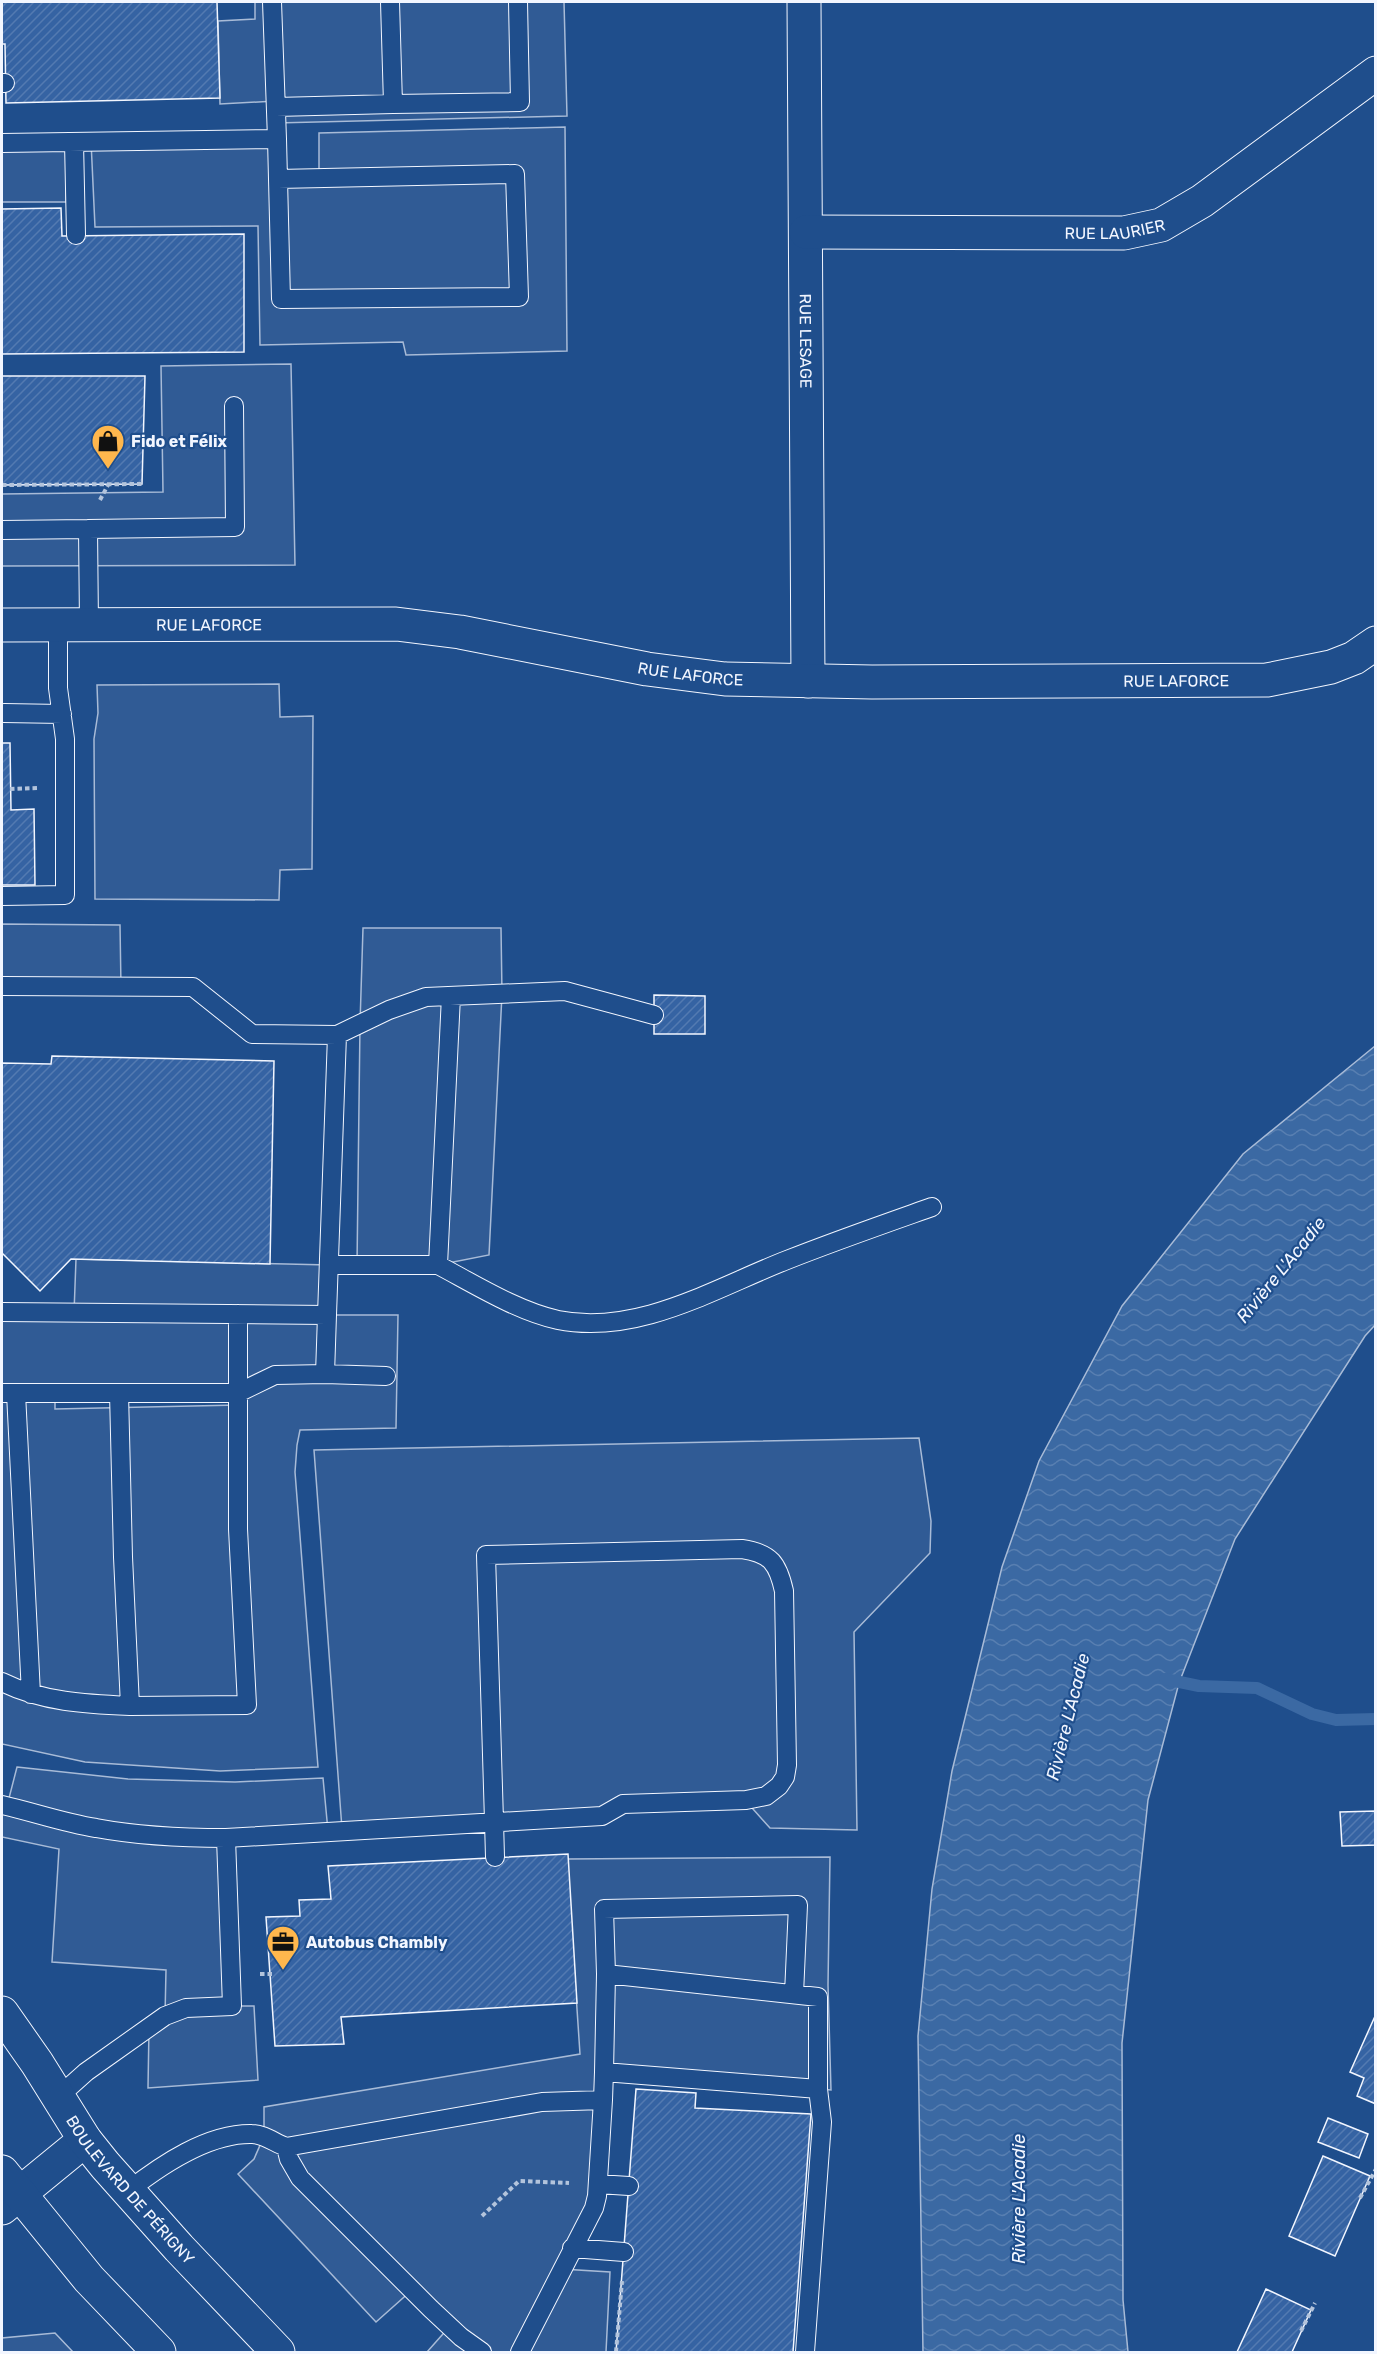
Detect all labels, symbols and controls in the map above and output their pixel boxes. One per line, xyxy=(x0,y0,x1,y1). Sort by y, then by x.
street label: RUE LAURIER xyxy=(1064,215,1167,243)
street label: RUE LESAGE xyxy=(796,293,816,389)
shop icon: Fido et Félix xyxy=(90,423,126,470)
place label: Fido et Félix xyxy=(131,432,227,451)
street label: RUE LAFORCE xyxy=(156,615,262,634)
street label: RUE LAFORCE xyxy=(636,658,743,689)
street label: RUE LAFORCE xyxy=(1123,671,1229,690)
water label: Rivière L'Acadie xyxy=(1231,1213,1331,1327)
water label: Rivière L'Acadie xyxy=(1042,1651,1094,1783)
office icon: Autobus Chambly xyxy=(265,1924,301,1971)
place label: Autobus Chambly xyxy=(306,1933,448,1952)
street label: BOULEVARD DE PÉRIGNY xyxy=(62,2112,199,2268)
water label: Rivière L'Acadie xyxy=(1008,2134,1030,2264)

